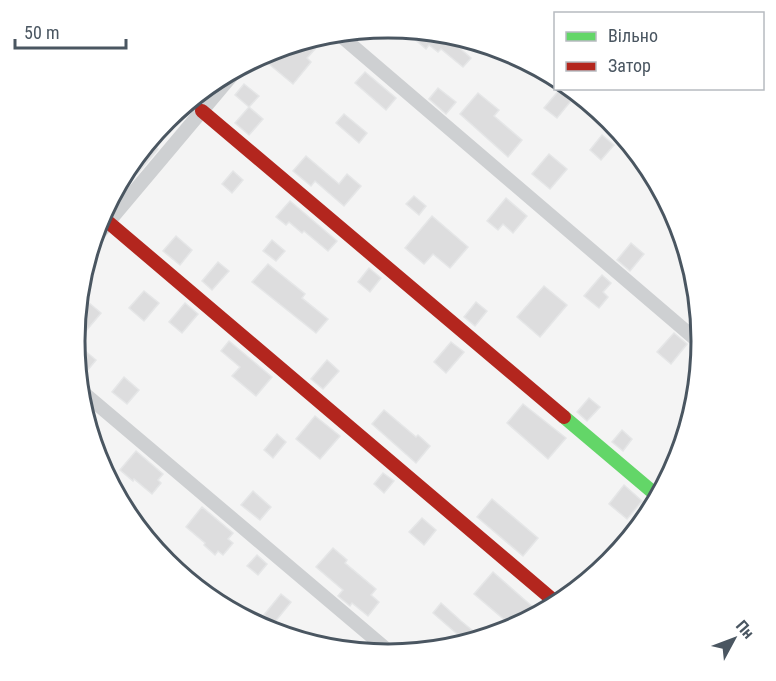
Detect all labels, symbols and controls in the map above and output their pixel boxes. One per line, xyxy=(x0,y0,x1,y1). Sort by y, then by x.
scale bar xyxy=(15,12,126,50)
legend xyxy=(554,12,764,90)
text: 50 m xyxy=(24,22,59,43)
text: Вільно xyxy=(608,25,658,46)
text: Затор xyxy=(608,55,651,76)
north arrow xyxy=(704,609,764,669)
text: Пн xyxy=(732,617,758,642)

